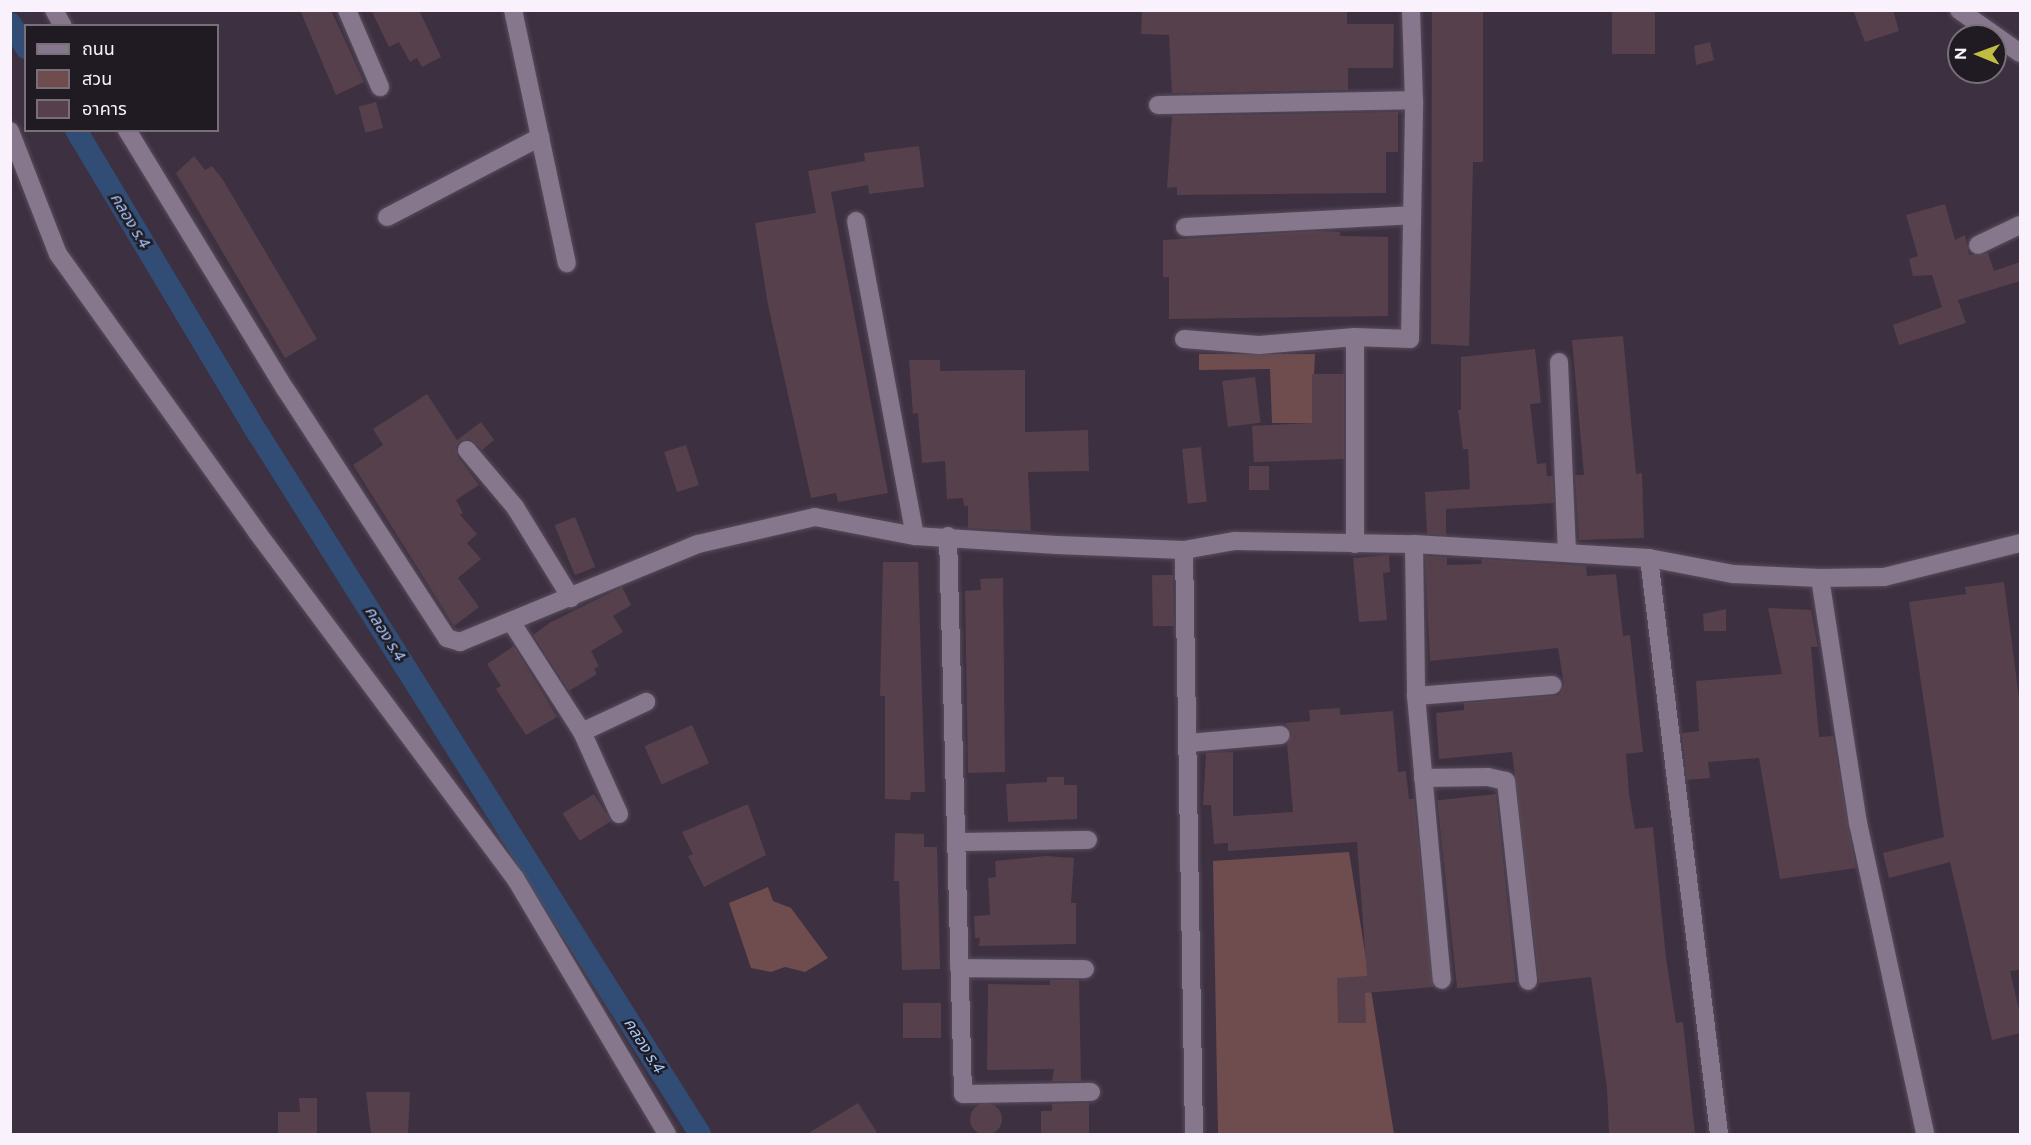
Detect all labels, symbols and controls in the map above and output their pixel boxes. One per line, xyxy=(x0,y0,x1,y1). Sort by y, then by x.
legend xyxy=(24,24,219,132)
north arrow xyxy=(1947,24,2007,84)
text: ถนน xyxy=(82,38,115,60)
text: N xyxy=(1951,47,1970,60)
text: สวน xyxy=(82,68,112,90)
text: อาคาร xyxy=(82,98,127,120)
water label: คลอง ร.4 xyxy=(106,190,154,252)
water label: คลอง ร.4 xyxy=(360,603,410,665)
water label: คลอง ร.4 xyxy=(619,1015,669,1077)

